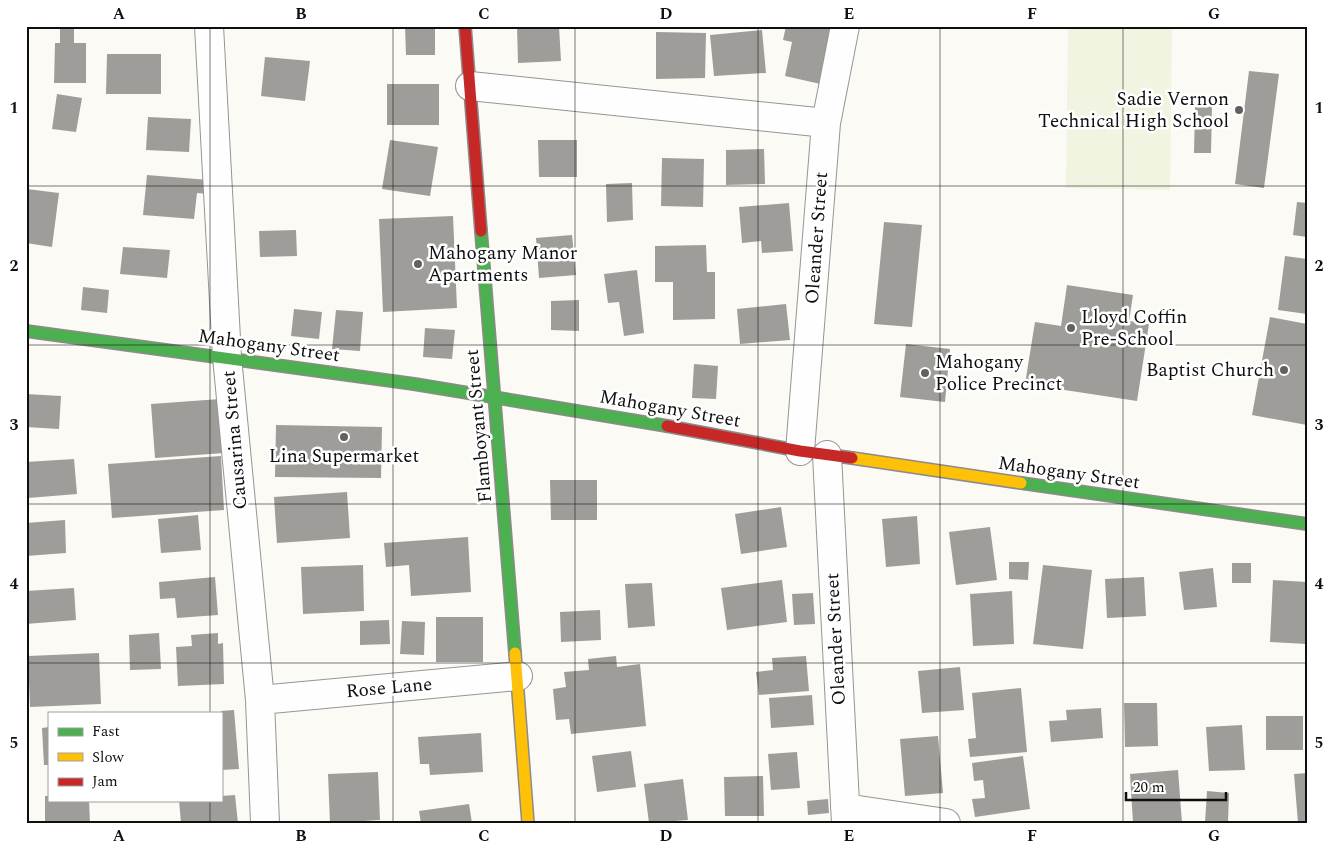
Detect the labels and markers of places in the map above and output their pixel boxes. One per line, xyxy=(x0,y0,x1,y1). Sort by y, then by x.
place label: Sadie Vernon Technical High School xyxy=(1038,85,1229,136)
marker: Sadie Vernon Technical High School xyxy=(1233,104,1245,116)
place label: Mahogany Manor Apartments xyxy=(428,239,578,290)
marker: Mahogany Manor Apartments xyxy=(412,258,424,270)
place label: Lloyd Coffin Pre-School xyxy=(1081,303,1187,354)
marker: Lloyd Coffin Pre-School xyxy=(1065,322,1077,334)
place label: Mahogany Police Precinct xyxy=(935,348,1062,399)
place label: Baptist Church xyxy=(1146,356,1274,385)
marker: Baptist Church xyxy=(1278,364,1290,376)
marker: Mahogany Police Precinct xyxy=(919,367,931,379)
marker: Lina Supermarket xyxy=(338,431,350,443)
place label: Lina Supermarket xyxy=(269,442,420,471)

